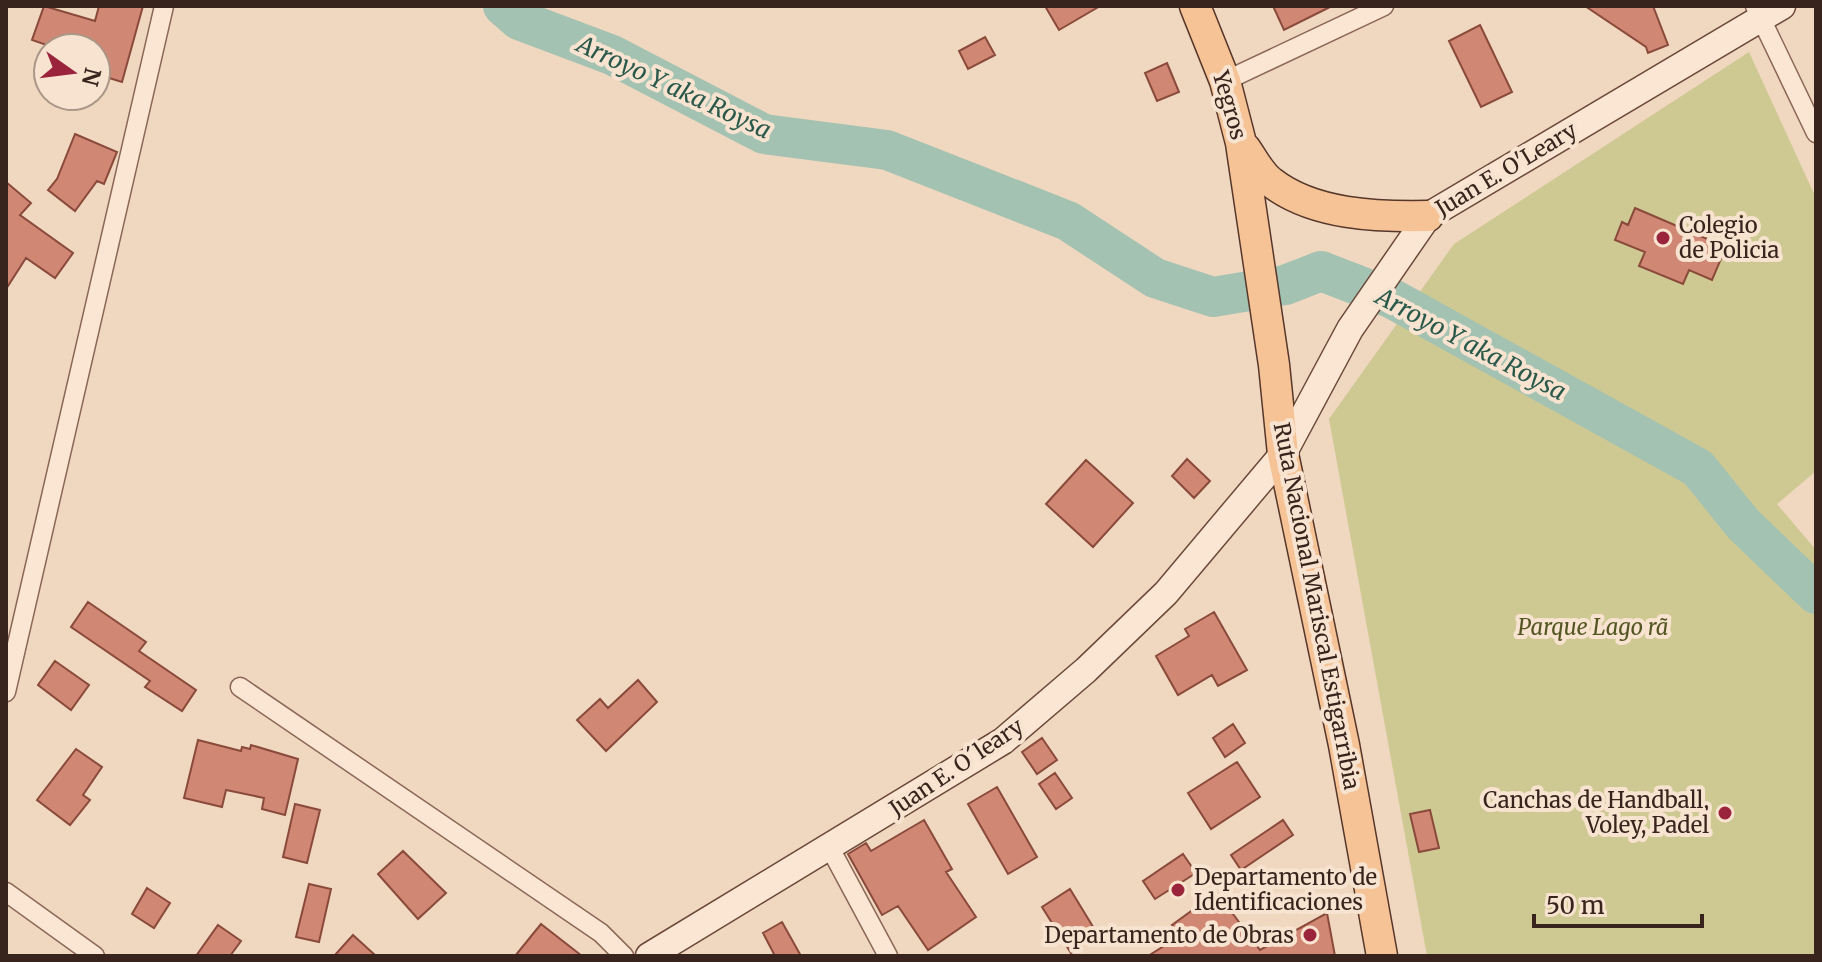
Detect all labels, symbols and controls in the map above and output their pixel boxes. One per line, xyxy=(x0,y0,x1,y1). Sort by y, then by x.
water label: Arroyo Y aka Roysa xyxy=(570,28,776,146)
north arrow xyxy=(32,32,112,112)
text: N xyxy=(76,65,107,89)
street label: Yegros xyxy=(1207,66,1253,143)
street label: Juan E. O'Leary xyxy=(1429,116,1582,223)
place label: Colegio de Policia xyxy=(1679,211,1780,264)
marker: Colegio de Policia xyxy=(1654,229,1672,247)
water label: Arroyo Y aka Roysa xyxy=(1369,280,1571,407)
street label: Ruta Nacional Mariscal Estigarribia xyxy=(1268,420,1366,792)
park label: Parque Lago rã xyxy=(1518,613,1668,641)
street label: Juan E. O´leary xyxy=(883,712,1029,823)
place label: Canchas de Handball, Voley, Padel xyxy=(1483,786,1709,839)
marker: Canchas de Handball, Voley, Padel xyxy=(1716,804,1734,822)
place label: Departamento de Identificaciones xyxy=(1194,863,1377,916)
scale bar xyxy=(1534,878,1702,928)
marker: Departamento de Identificaciones xyxy=(1169,881,1187,899)
text: 50 m xyxy=(1546,890,1605,921)
place label: Departamento de Obras xyxy=(1044,921,1294,949)
marker: Departamento de Obras xyxy=(1301,926,1319,944)

